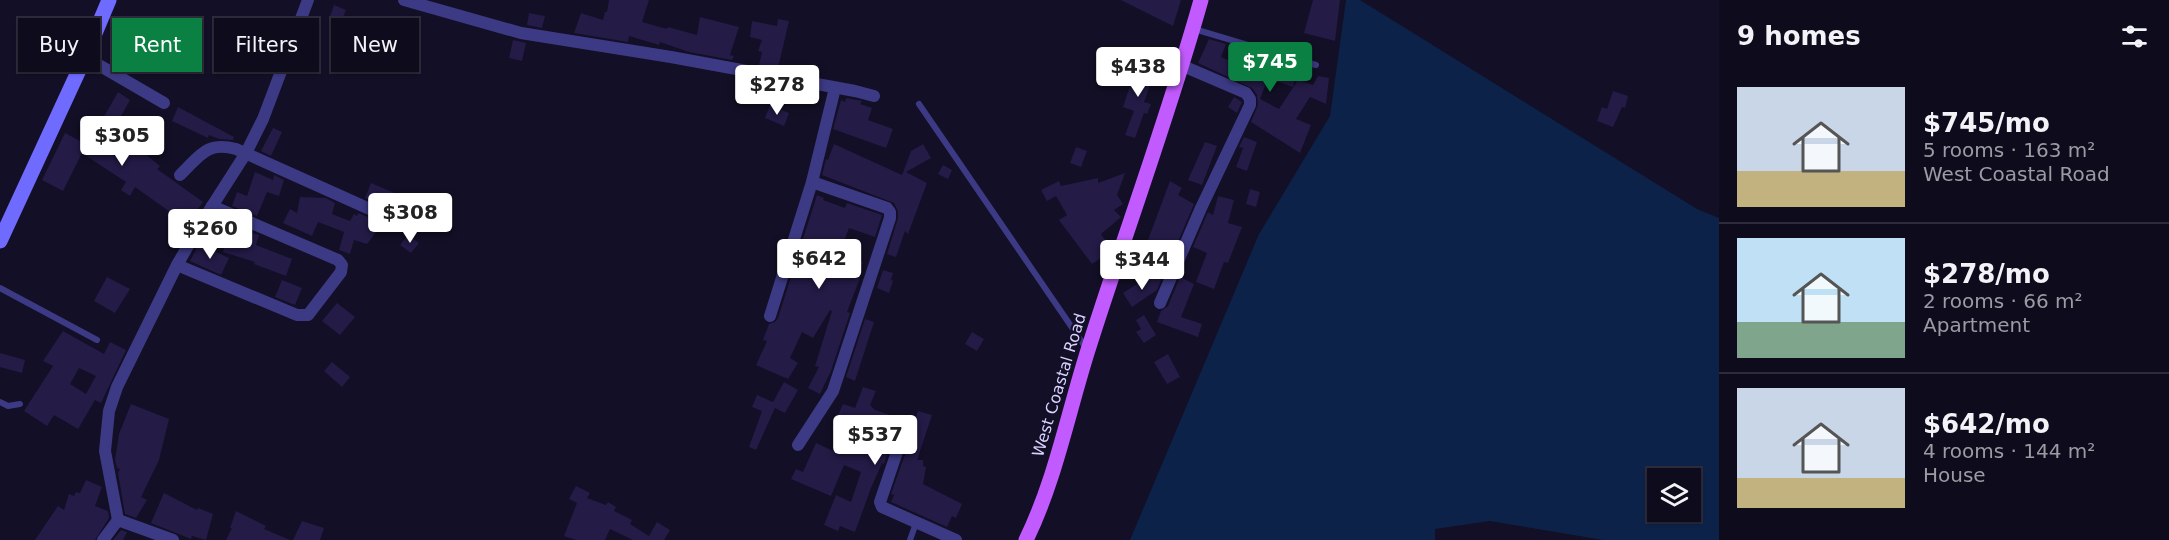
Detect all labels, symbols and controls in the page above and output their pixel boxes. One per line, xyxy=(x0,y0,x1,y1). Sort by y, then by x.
chip: Buy xyxy=(18,18,100,72)
chip: Rent xyxy=(112,18,202,72)
chip: Filters xyxy=(214,18,319,72)
chip: New xyxy=(331,18,419,72)
icon: filters xyxy=(2118,20,2151,53)
text: 9 homes xyxy=(1737,21,1861,51)
pin: $745 xyxy=(1234,42,1306,93)
pin: $438 xyxy=(1102,47,1174,98)
text: $745 xyxy=(1242,49,1298,73)
text: $438 xyxy=(1110,54,1166,78)
pin: $278 xyxy=(741,65,813,116)
text: $278 xyxy=(749,72,805,96)
text: $745/mo xyxy=(1923,108,2050,138)
icon: home xyxy=(1785,111,1857,183)
pin: $305 xyxy=(86,116,158,167)
text: $305 xyxy=(94,123,150,147)
text: 5 rooms · 163 m² xyxy=(1923,138,2095,162)
text: West Coastal Road xyxy=(1923,162,2110,186)
pin: $308 xyxy=(374,193,446,244)
text: $308 xyxy=(382,200,438,224)
pin: $260 xyxy=(174,209,246,260)
text: $260 xyxy=(182,216,238,240)
pin: $642 xyxy=(783,239,855,290)
pin: $344 xyxy=(1106,240,1178,291)
text: $642 xyxy=(791,246,847,270)
text: $344 xyxy=(1114,247,1170,271)
text: $278/mo xyxy=(1923,259,2050,289)
icon: home xyxy=(1785,262,1857,334)
text: 2 rooms · 66 m² xyxy=(1923,289,2083,313)
street label: West Coastal Road xyxy=(1028,311,1090,459)
text: Apartment xyxy=(1923,313,2030,337)
text: $642/mo xyxy=(1923,409,2050,439)
icon: home xyxy=(1785,412,1857,484)
pin: $537 xyxy=(839,415,911,466)
text: $537 xyxy=(847,422,903,446)
text: 4 rooms · 144 m² xyxy=(1923,439,2095,463)
text: House xyxy=(1923,463,1986,487)
map controls xyxy=(1647,468,1701,522)
button: layers xyxy=(1647,468,1701,522)

